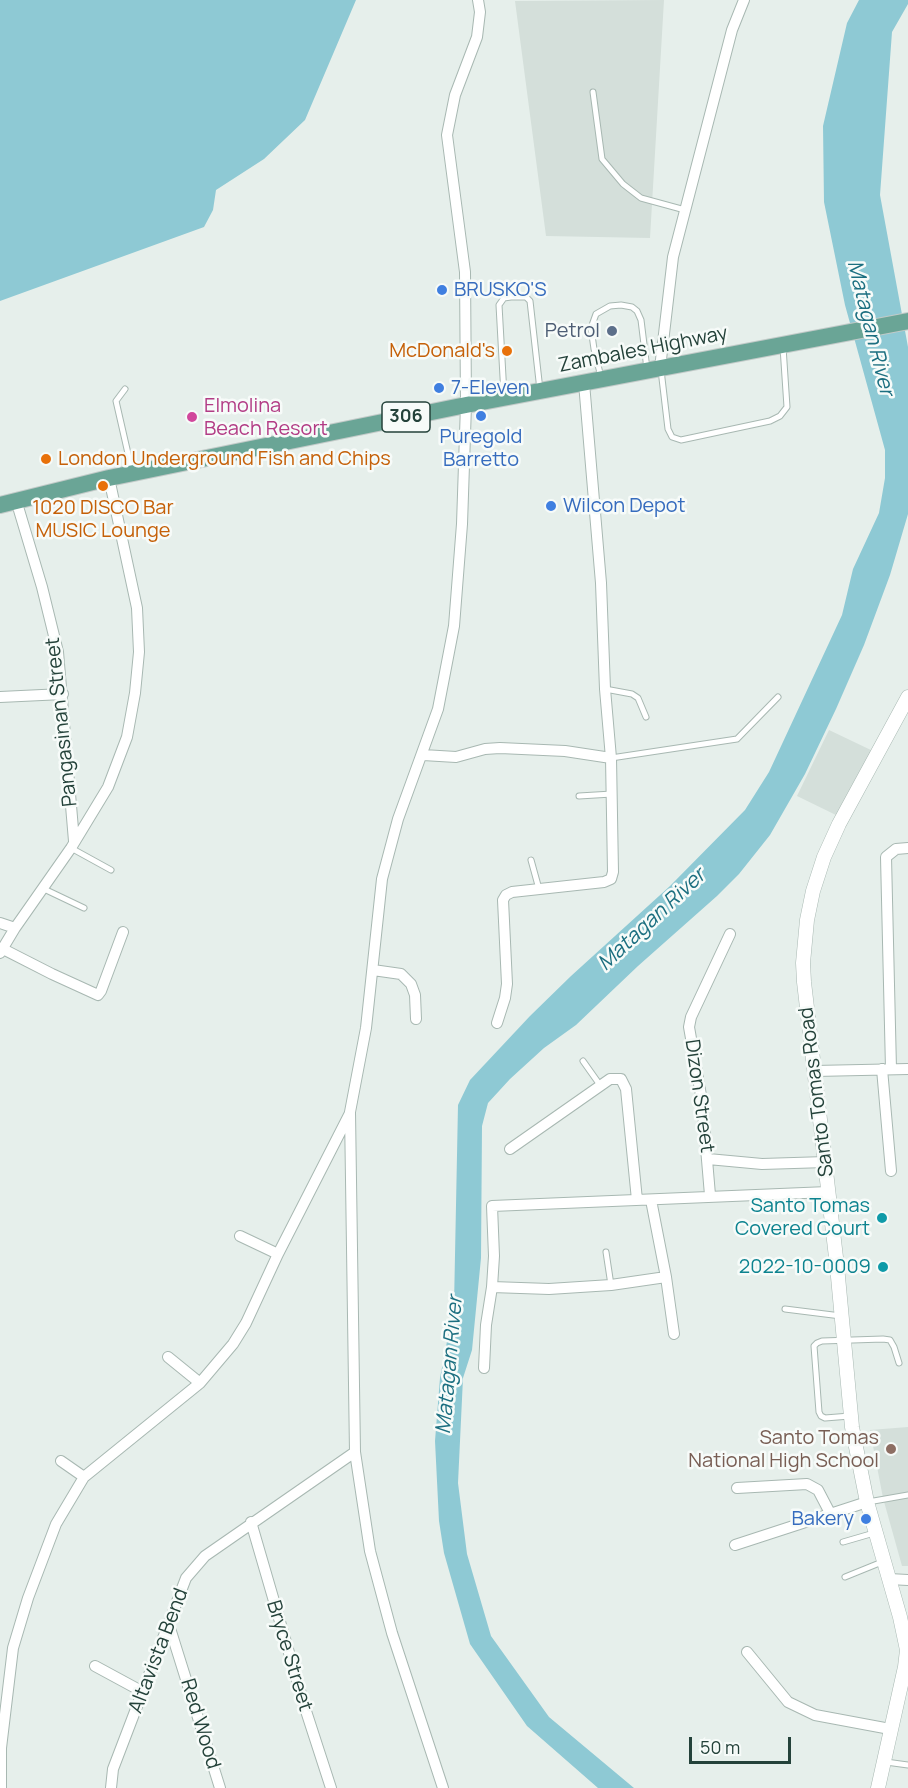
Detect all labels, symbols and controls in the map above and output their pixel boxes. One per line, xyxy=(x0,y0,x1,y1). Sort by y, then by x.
water label: Matagan River xyxy=(841,258,899,398)
place label: BRUSKO'S xyxy=(454,278,547,302)
marker: BRUSKO'S xyxy=(435,283,449,297)
place label: Petrol xyxy=(545,319,600,343)
street label: Zambales Highway xyxy=(556,322,730,378)
marker: Petrol xyxy=(605,324,619,338)
place label: McDonald's xyxy=(389,339,495,363)
marker: McDonald's xyxy=(500,344,514,358)
place label: 7-Eleven xyxy=(451,376,530,400)
marker: 7-Eleven xyxy=(432,381,446,395)
place label: Elmolina Beach Resort xyxy=(204,394,328,441)
road number: 306 xyxy=(382,402,430,432)
marker: Puregold Barretto xyxy=(474,409,488,423)
marker: Elmolina Beach Resort xyxy=(185,410,199,424)
place label: Puregold Barretto xyxy=(440,425,522,472)
place label: London Underground Fish and Chips xyxy=(58,447,391,471)
marker: London Underground Fish and Chips xyxy=(39,452,53,466)
marker: 1020 DISCO Bar MUSIC Lounge xyxy=(96,479,110,493)
place label: Wilcon Depot xyxy=(563,494,686,518)
place label: 1020 DISCO Bar MUSIC Lounge xyxy=(32,496,174,543)
marker: Wilcon Depot xyxy=(544,499,558,513)
street label: Pangasinan Street xyxy=(41,636,83,808)
water label: Matagan River xyxy=(593,864,711,976)
street label: Santo Tomas Road xyxy=(795,1006,839,1178)
street label: Dizon Street xyxy=(679,1038,719,1154)
place label: Santo Tomas Covered Court xyxy=(735,1194,870,1241)
marker: Santo Tomas Covered Court xyxy=(875,1211,889,1225)
place label: 2022-10-0009 xyxy=(739,1255,871,1279)
marker: 2022-10-0009 xyxy=(876,1260,890,1274)
water label: Matagan River xyxy=(431,1295,469,1435)
place label: Santo Tomas National High School xyxy=(688,1426,879,1473)
marker: Santo Tomas National High School xyxy=(884,1442,898,1456)
place label: Bakery xyxy=(792,1507,854,1531)
marker: Bakery xyxy=(859,1512,873,1526)
street label: Altavista Bend xyxy=(124,1585,194,1717)
street label: Bryce Street xyxy=(261,1598,317,1714)
street label: Red Wood xyxy=(175,1676,225,1772)
scale bar xyxy=(692,1725,794,1763)
text: 50 m xyxy=(700,1735,740,1759)

